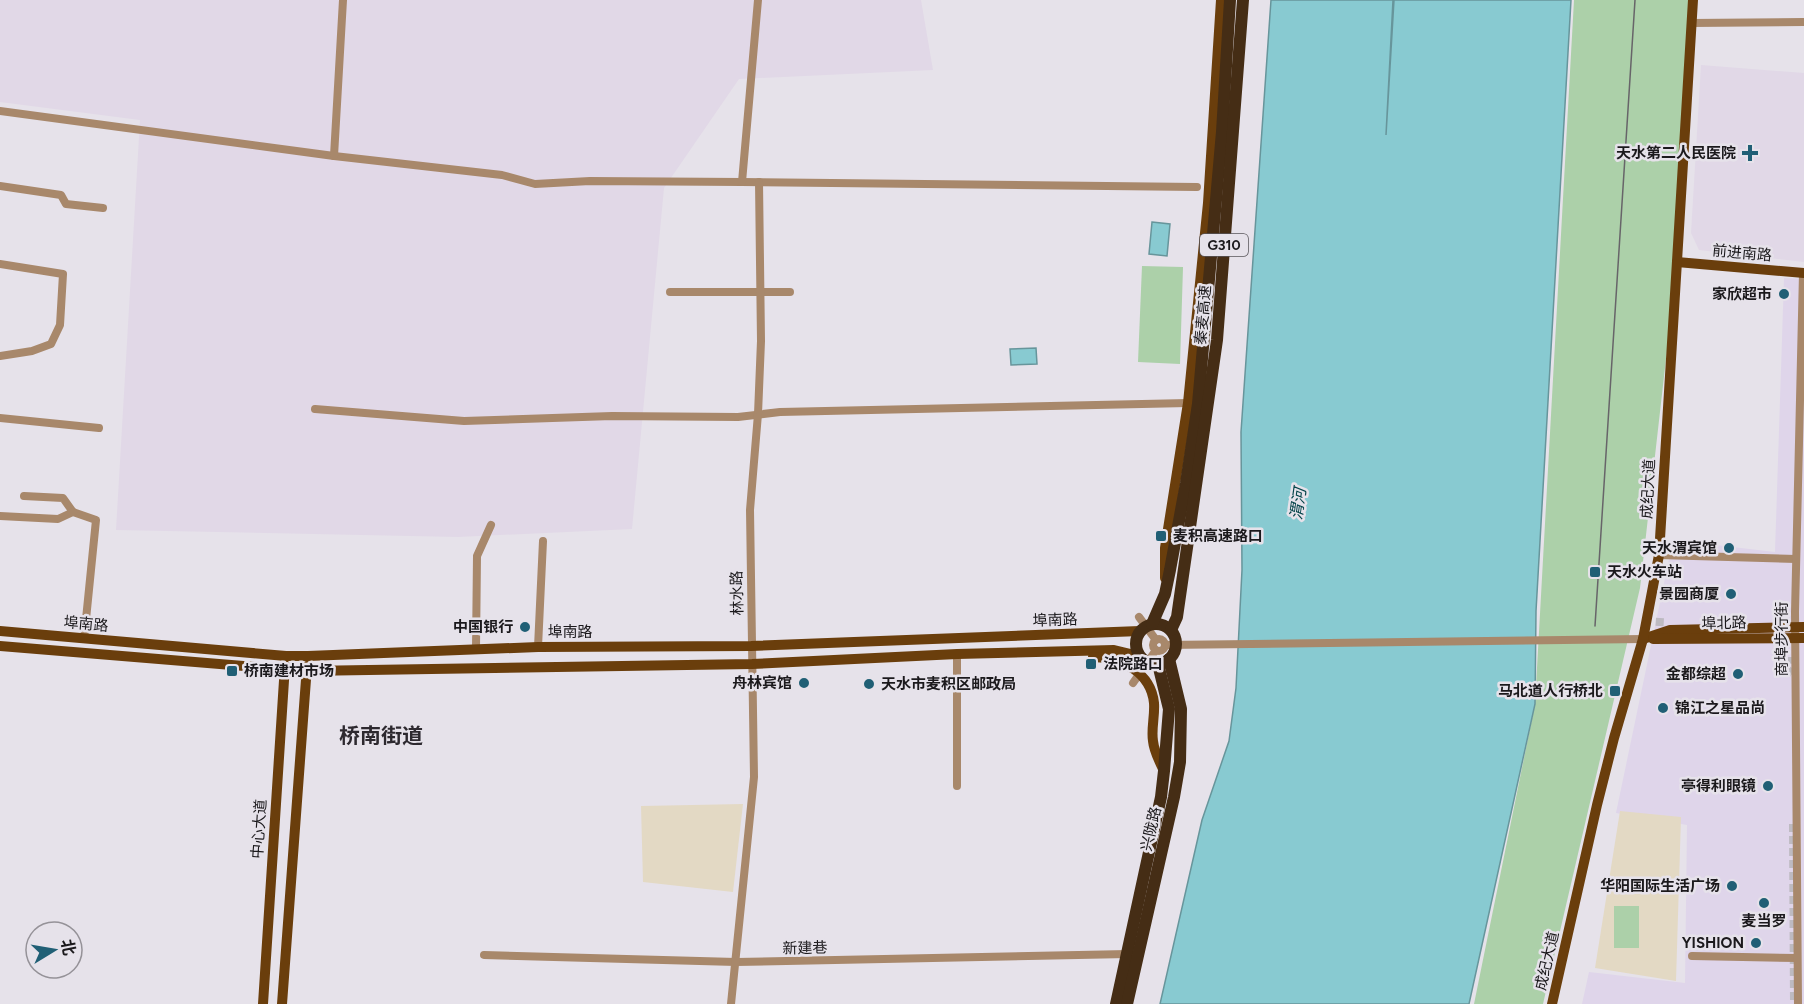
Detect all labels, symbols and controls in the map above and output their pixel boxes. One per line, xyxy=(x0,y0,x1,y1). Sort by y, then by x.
place label: 天水第二人民医院 xyxy=(1616,144,1736,162)
marker: 天水第二人民医院 xyxy=(1741,144,1759,162)
road number: G310 xyxy=(1200,234,1248,256)
street label: 前进南路 xyxy=(1711,241,1773,265)
street label: 秦麦高速 xyxy=(1191,284,1215,346)
place label: 家欣超市 xyxy=(1712,285,1772,303)
marker: 家欣超市 xyxy=(1777,287,1791,301)
street label: 成纪大道 xyxy=(1637,459,1659,519)
water label: 渭河 xyxy=(1286,484,1310,521)
place label: 麦积高速路口 xyxy=(1173,527,1263,545)
marker: 麦积高速路口 xyxy=(1154,529,1168,543)
place label: 天水渭宾馆 xyxy=(1642,539,1717,557)
marker: 天水渭宾馆 xyxy=(1722,541,1736,555)
place label: 天水火车站 xyxy=(1607,563,1682,581)
marker: 天水火车站 xyxy=(1588,565,1602,579)
street label: 林水路 xyxy=(728,570,746,616)
place label: 景园商厦 xyxy=(1659,585,1719,603)
marker: 景园商厦 xyxy=(1724,587,1738,601)
street label: 商埠步行街 xyxy=(1773,601,1791,677)
street label: 埠南路 xyxy=(1032,610,1078,630)
street label: 埠南路 xyxy=(63,613,109,635)
street label: 埠北路 xyxy=(1701,614,1747,632)
place label: 中国银行 xyxy=(453,618,513,636)
marker: 中国银行 xyxy=(518,620,532,634)
street label: 埠南路 xyxy=(547,623,593,641)
place label: 法院路口 xyxy=(1103,655,1163,673)
marker: 法院路口 xyxy=(1084,657,1098,671)
place label: 桥南建材市场 xyxy=(244,662,334,680)
marker: 桥南建材市场 xyxy=(225,664,239,678)
place label: 金都综超 xyxy=(1666,665,1726,683)
marker: 金都综超 xyxy=(1731,667,1745,681)
place label: 舟林宾馆 xyxy=(732,674,792,692)
place label: 天水市麦积区邮政局 xyxy=(881,675,1016,693)
marker: 舟林宾馆 xyxy=(797,676,811,690)
marker: 天水市麦积区邮政局 xyxy=(862,677,876,691)
place label: 马北道人行桥北 xyxy=(1498,682,1603,700)
marker: 马北道人行桥北 xyxy=(1608,684,1622,698)
place label: 锦江之星品尚 xyxy=(1675,699,1765,717)
marker: 锦江之星品尚 xyxy=(1656,701,1670,715)
district label: 桥南街道 xyxy=(339,723,423,748)
place label: 亭得利眼镜 xyxy=(1681,777,1756,795)
marker: 亭得利眼镜 xyxy=(1761,779,1775,793)
street label: 中心大道 xyxy=(248,798,270,860)
street label: 兴陇路 xyxy=(1137,805,1165,853)
place label: 华阳国际生活广场 xyxy=(1600,877,1720,895)
marker: 华阳国际生活广场 xyxy=(1725,879,1739,893)
marker: 麦当罗 xyxy=(1757,896,1771,910)
place label: 麦当罗 xyxy=(1741,912,1787,930)
north arrow xyxy=(24,920,84,980)
street label: 成纪大道 xyxy=(1531,930,1563,992)
place label: YISHION xyxy=(1682,934,1744,952)
marker: YISHION xyxy=(1749,936,1763,950)
text: 北 xyxy=(57,938,79,957)
street label: 新建巷 xyxy=(782,939,828,957)

